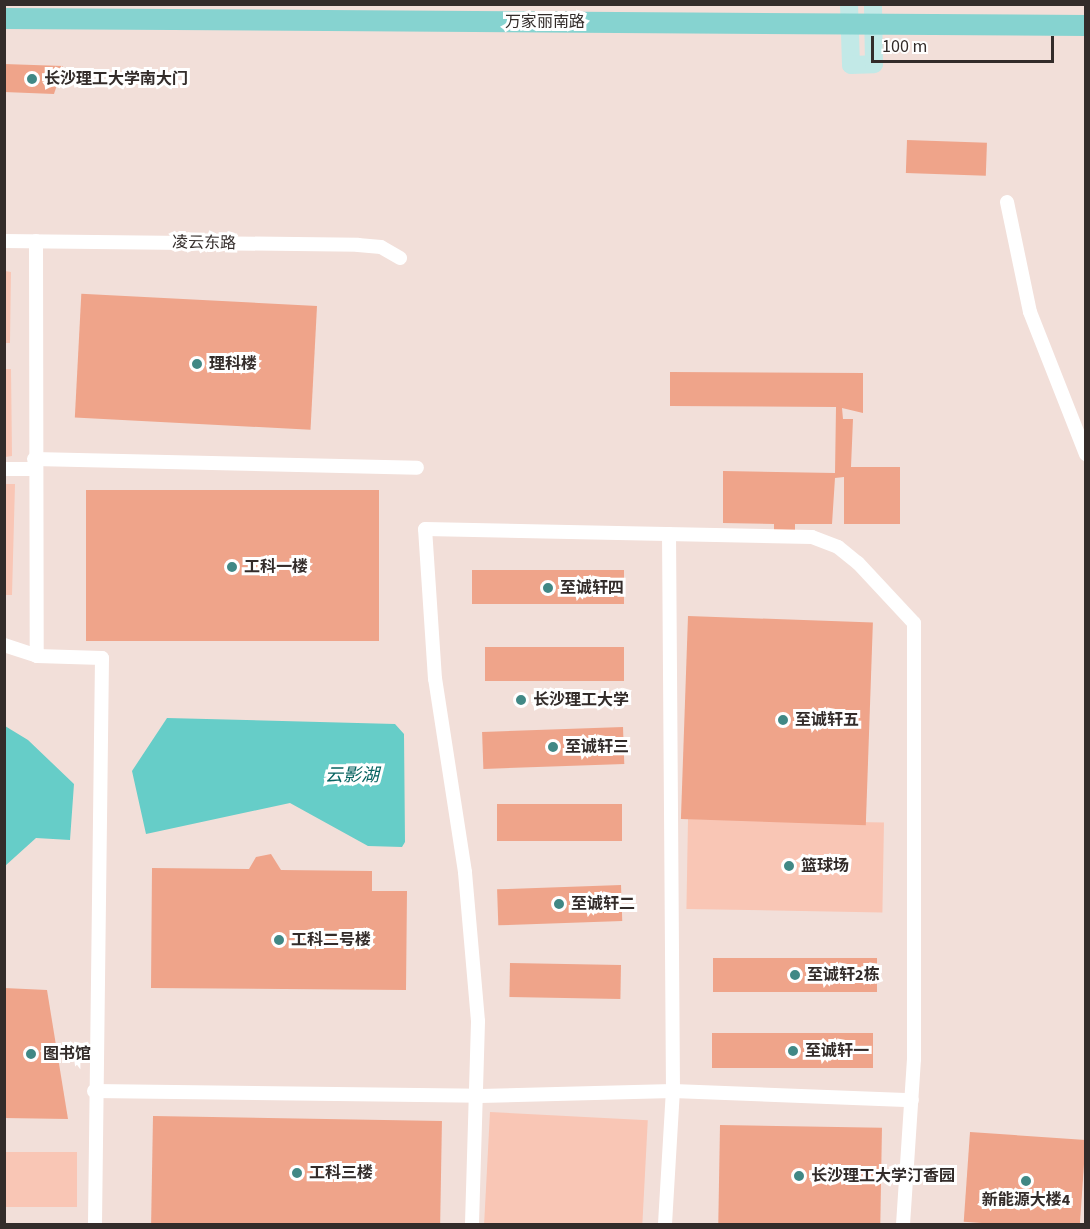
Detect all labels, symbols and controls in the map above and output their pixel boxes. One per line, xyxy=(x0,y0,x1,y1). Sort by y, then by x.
street label: 万家丽南路 xyxy=(505,12,585,32)
scale bar xyxy=(874,24,1057,62)
text: 100 m xyxy=(882,34,927,59)
place label: 长沙理工大学南大门 xyxy=(44,69,188,89)
marker: 长沙理工大学南大门 xyxy=(25,72,39,86)
street label: 凌云东路 xyxy=(172,233,236,253)
place label: 理科楼 xyxy=(209,354,257,374)
marker: 理科楼 xyxy=(190,357,204,371)
place label: 工科一楼 xyxy=(244,557,308,577)
marker: 工科一楼 xyxy=(225,560,239,574)
place label: 至诚轩四 xyxy=(560,578,624,598)
marker: 至诚轩四 xyxy=(541,581,555,595)
place label: 长沙理工大学 xyxy=(533,690,629,710)
marker: 长沙理工大学 xyxy=(514,693,528,707)
place label: 至诚轩五 xyxy=(795,710,859,730)
marker: 至诚轩五 xyxy=(776,713,790,727)
place label: 至诚轩三 xyxy=(565,737,629,757)
marker: 至诚轩三 xyxy=(546,740,560,754)
water label: 云影湖 xyxy=(325,765,379,787)
place label: 篮球场 xyxy=(801,856,849,876)
marker: 篮球场 xyxy=(782,859,796,873)
place label: 至诚轩二 xyxy=(571,894,635,914)
marker: 至诚轩二 xyxy=(552,897,566,911)
place label: 工科二号楼 xyxy=(291,930,371,950)
marker: 工科二号楼 xyxy=(272,933,286,947)
place label: 至诚轩2栋 xyxy=(807,965,879,985)
marker: 至诚轩2栋 xyxy=(788,968,802,982)
place label: 至诚轩一 xyxy=(805,1041,869,1061)
place label: 图书馆 xyxy=(43,1044,91,1064)
marker: 至诚轩一 xyxy=(786,1044,800,1058)
marker: 图书馆 xyxy=(24,1047,38,1061)
place label: 工科三楼 xyxy=(309,1163,373,1183)
marker: 工科三楼 xyxy=(290,1166,304,1180)
place label: 长沙理工大学汀香园 xyxy=(811,1166,955,1186)
marker: 长沙理工大学汀香园 xyxy=(792,1169,806,1183)
marker: 新能源大楼4 xyxy=(1019,1174,1033,1188)
place label: 新能源大楼4 xyxy=(982,1190,1070,1210)

